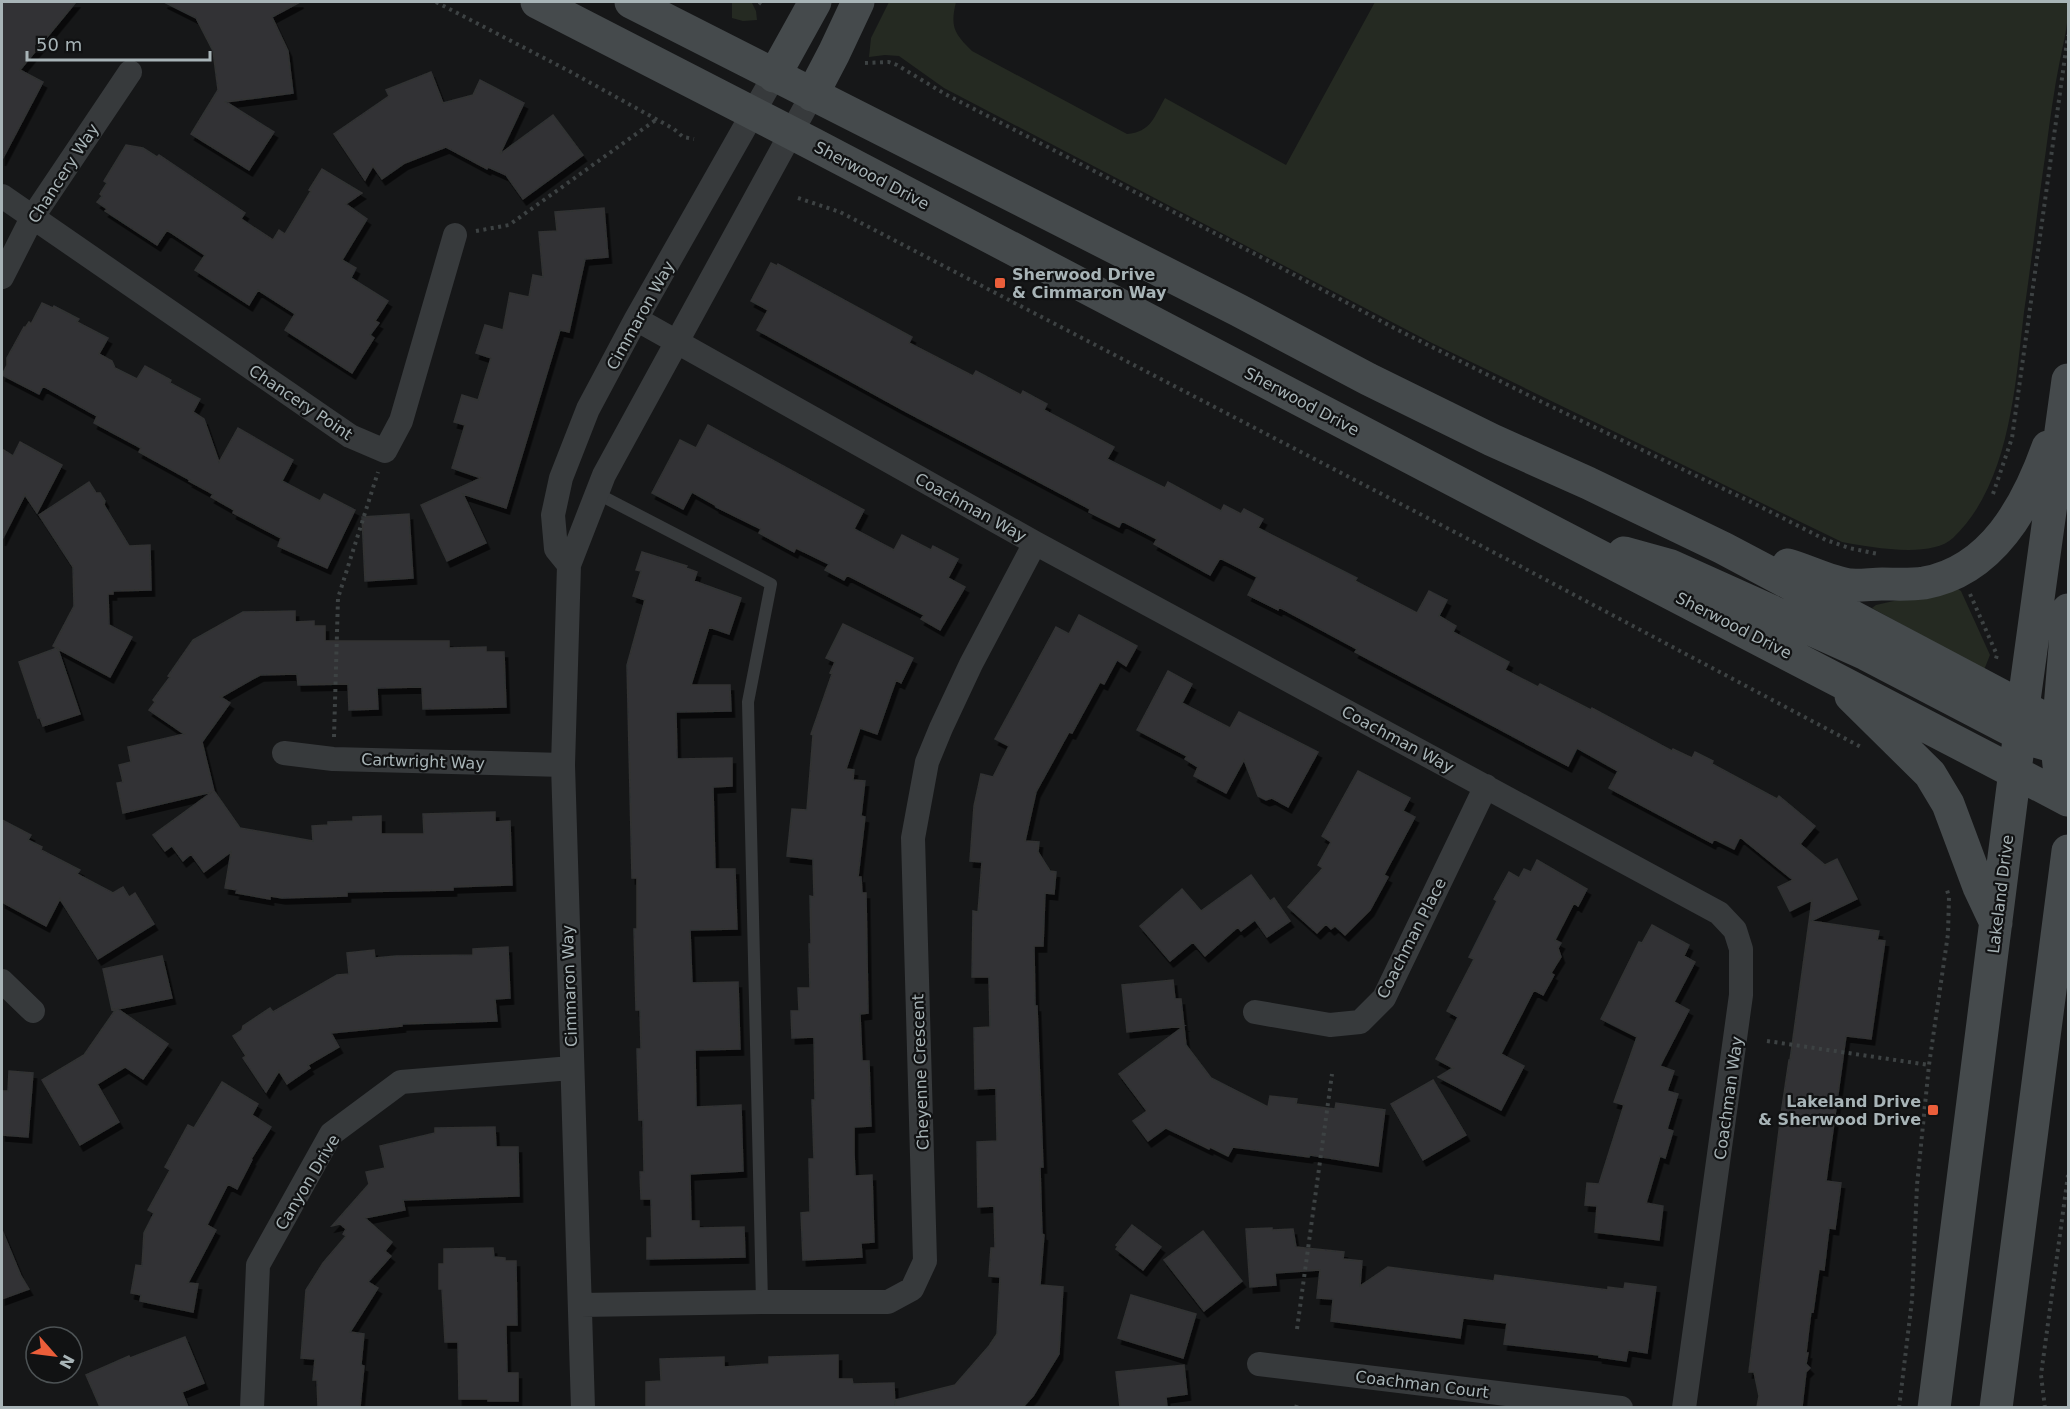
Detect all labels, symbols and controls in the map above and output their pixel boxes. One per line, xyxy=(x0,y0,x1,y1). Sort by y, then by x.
scale bar xyxy=(27,24,210,62)
text: 50 m xyxy=(36,34,82,55)
street label: Chancery Way xyxy=(24,120,103,227)
street label: Sherwood Drive xyxy=(811,137,932,214)
street label: Cimmaron Way xyxy=(603,257,678,373)
place label: Sherwood Drive & Cimmaron Way xyxy=(1012,265,1167,302)
marker: Sherwood Drive & Cimmaron Way xyxy=(993,276,1007,290)
street label: Chancery Point xyxy=(245,361,356,444)
street label: Sherwood Drive xyxy=(1241,363,1362,440)
street label: Coachman Way xyxy=(912,469,1030,546)
street label: Sherwood Drive xyxy=(1673,588,1795,663)
street label: Coachman Way xyxy=(1338,702,1457,777)
street label: Cartwright Way xyxy=(361,750,485,773)
street label: Lakeland Drive xyxy=(1984,834,2017,955)
street label: Coachman Place xyxy=(1373,875,1450,1002)
street label: Cimmaron Way xyxy=(558,925,581,1047)
street label: Cheyenne Crescent xyxy=(908,994,933,1150)
street label: Coachman Way xyxy=(1710,1035,1747,1161)
place label: Lakeland Drive & Sherwood Drive xyxy=(1758,1092,1921,1129)
marker: Lakeland Drive & Sherwood Drive xyxy=(1926,1103,1940,1117)
street label: Canyon Drive xyxy=(271,1131,343,1234)
north arrow xyxy=(24,1325,84,1385)
text: N xyxy=(55,1351,78,1372)
street label: Coachman Court xyxy=(1354,1367,1490,1402)

